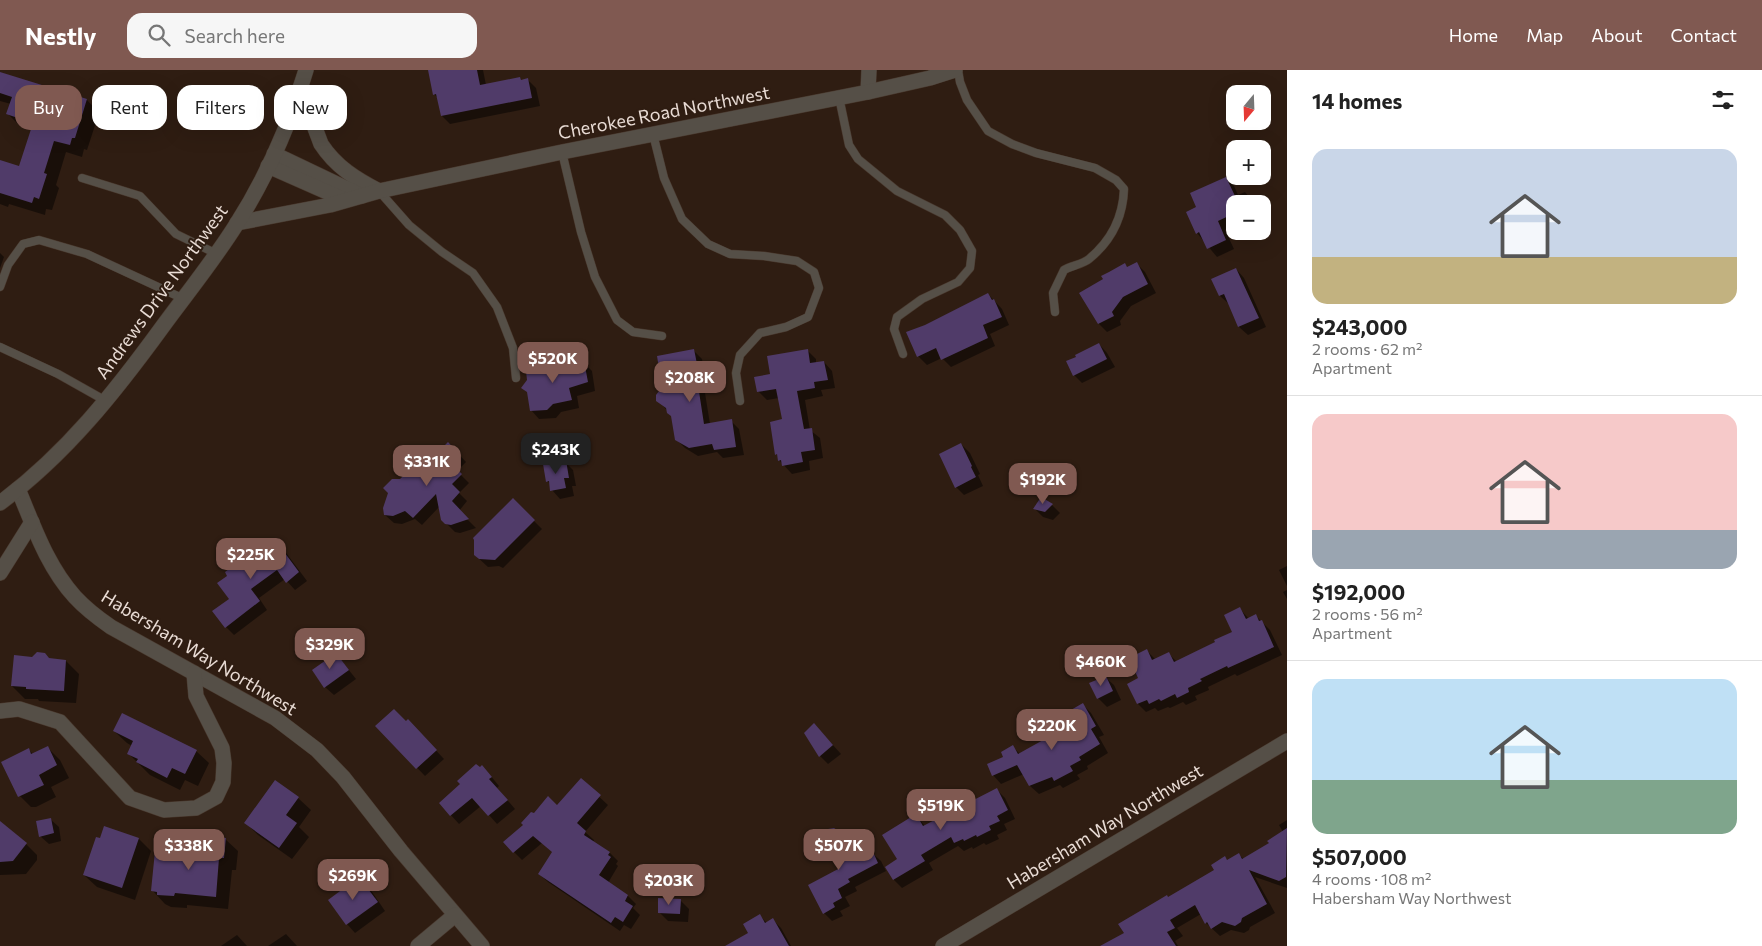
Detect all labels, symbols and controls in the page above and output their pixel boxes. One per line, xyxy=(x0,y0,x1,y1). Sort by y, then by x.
search box xyxy=(127,13,477,58)
text: Nestly xyxy=(25,21,97,50)
icon: search xyxy=(145,21,173,49)
text: Search here xyxy=(185,24,285,47)
text: Home xyxy=(1449,24,1498,46)
text: Map xyxy=(1526,24,1563,46)
text: About xyxy=(1591,24,1643,46)
text: Contact xyxy=(1671,24,1737,46)
street label: Cherokee Road Northwest xyxy=(556,81,772,143)
chip: Buy xyxy=(15,85,82,130)
chip: Rent xyxy=(92,85,167,130)
chip: Filters xyxy=(177,85,264,130)
chip: New xyxy=(274,85,347,130)
north arrow xyxy=(1226,85,1271,130)
map controls xyxy=(1226,85,1271,240)
icon: filters xyxy=(1709,86,1737,114)
text: 14 homes xyxy=(1312,88,1402,113)
button: + xyxy=(1226,140,1271,185)
icon: home xyxy=(1480,181,1570,271)
button: − xyxy=(1226,195,1271,240)
street label: Andrews Drive Northwest xyxy=(90,200,232,383)
text: $243,000 xyxy=(1312,314,1407,339)
text: 2 rooms · 62 m² xyxy=(1312,339,1422,358)
pin: $520K xyxy=(518,342,588,384)
text: $520K xyxy=(528,348,578,367)
text: Apartment xyxy=(1312,358,1392,377)
pin: $208K xyxy=(655,360,725,403)
text: $208K xyxy=(665,367,715,386)
pin: $243K xyxy=(521,432,591,475)
text: $243K xyxy=(532,439,580,458)
pin: $331K xyxy=(392,444,462,487)
icon: home xyxy=(1480,447,1570,537)
text: $331K xyxy=(404,451,450,470)
pin: $192K xyxy=(1008,462,1078,505)
text: $192K xyxy=(1020,469,1066,488)
pin: $225K xyxy=(216,538,286,580)
text: $225K xyxy=(227,544,275,563)
text: $192,000 xyxy=(1312,579,1405,604)
street label: Habersham Way Northwest xyxy=(98,585,301,719)
text: 2 rooms · 56 m² xyxy=(1312,604,1423,623)
text: Apartment xyxy=(1312,623,1392,642)
pin: $329K xyxy=(295,628,365,670)
text: $329K xyxy=(306,634,354,653)
pin: $460K xyxy=(1066,644,1136,687)
text: $460K xyxy=(1076,651,1126,670)
pin: $220K xyxy=(1017,708,1087,751)
icon: home xyxy=(1480,712,1570,802)
text: $220K xyxy=(1027,715,1077,734)
street label: Habersham Way Northwest xyxy=(1003,759,1206,893)
pin: $519K xyxy=(906,788,976,831)
text: $519K xyxy=(918,795,964,814)
pin: $338K xyxy=(154,828,224,871)
pin: $507K xyxy=(804,828,874,871)
text: $338K xyxy=(165,835,213,854)
text: $507K xyxy=(815,835,863,854)
text: $507,000 xyxy=(1312,844,1407,869)
pin: $269K xyxy=(318,858,388,901)
pin: $203K xyxy=(634,864,704,906)
text: $269K xyxy=(329,865,377,884)
text: 4 rooms · 108 m² xyxy=(1312,869,1432,888)
text: $203K xyxy=(644,870,694,889)
text: Habersham Way Northwest xyxy=(1312,888,1512,907)

